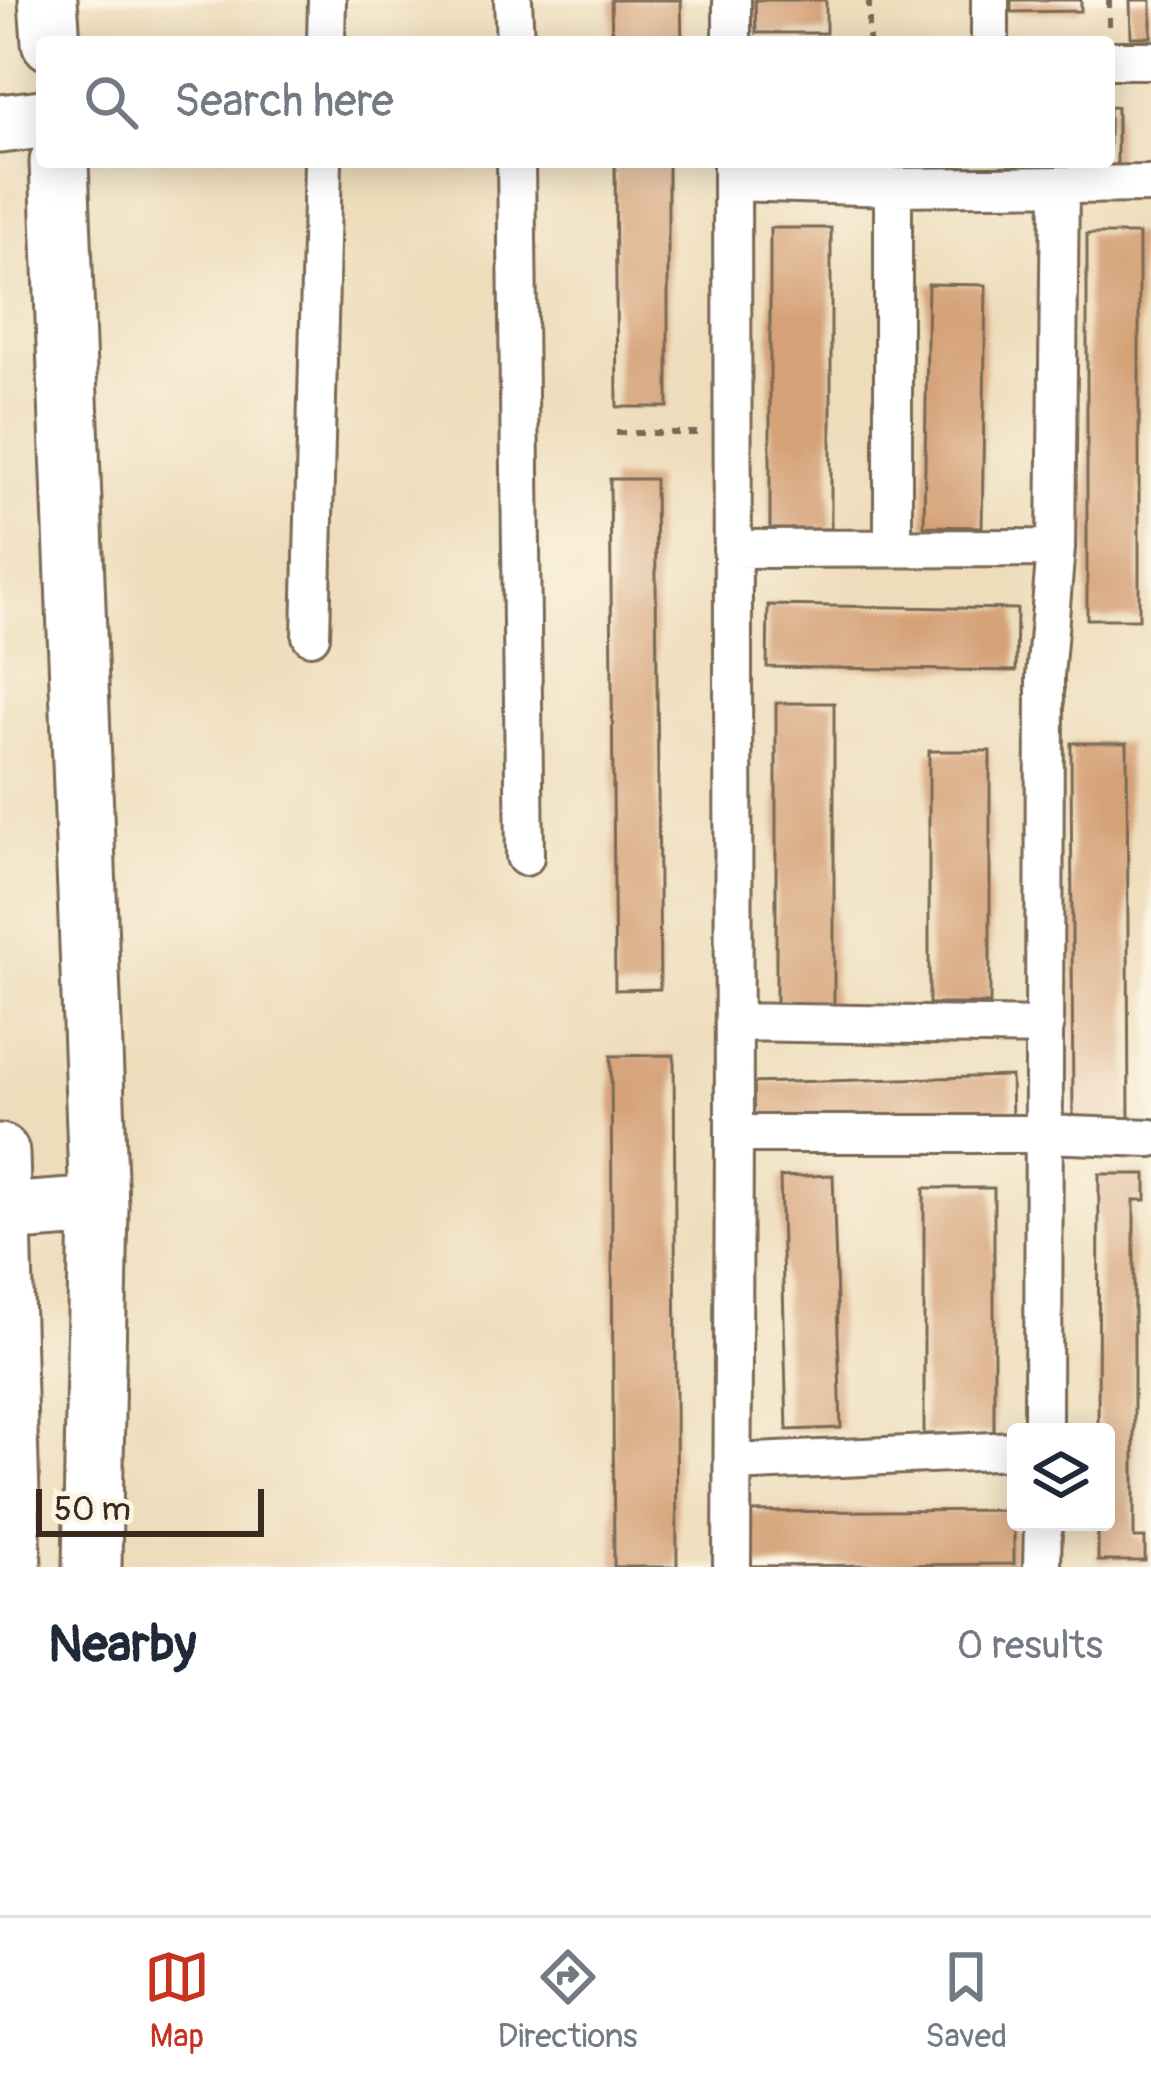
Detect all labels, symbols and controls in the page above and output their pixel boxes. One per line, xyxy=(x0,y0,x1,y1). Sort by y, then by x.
search box xyxy=(36,36,1115,168)
icon: search xyxy=(78,69,144,135)
text: Search here xyxy=(174,74,394,130)
map controls xyxy=(1007,1423,1115,1531)
button: layers xyxy=(1007,1423,1115,1531)
scale bar xyxy=(36,1483,264,1536)
text: 50 m xyxy=(54,1489,131,1530)
text: Nearby xyxy=(48,1613,196,1677)
text: 0 results xyxy=(957,1621,1103,1670)
tab: Map xyxy=(144,1944,210,2057)
tab: Directions xyxy=(498,1944,638,2057)
tab: Saved xyxy=(925,1944,1007,2057)

